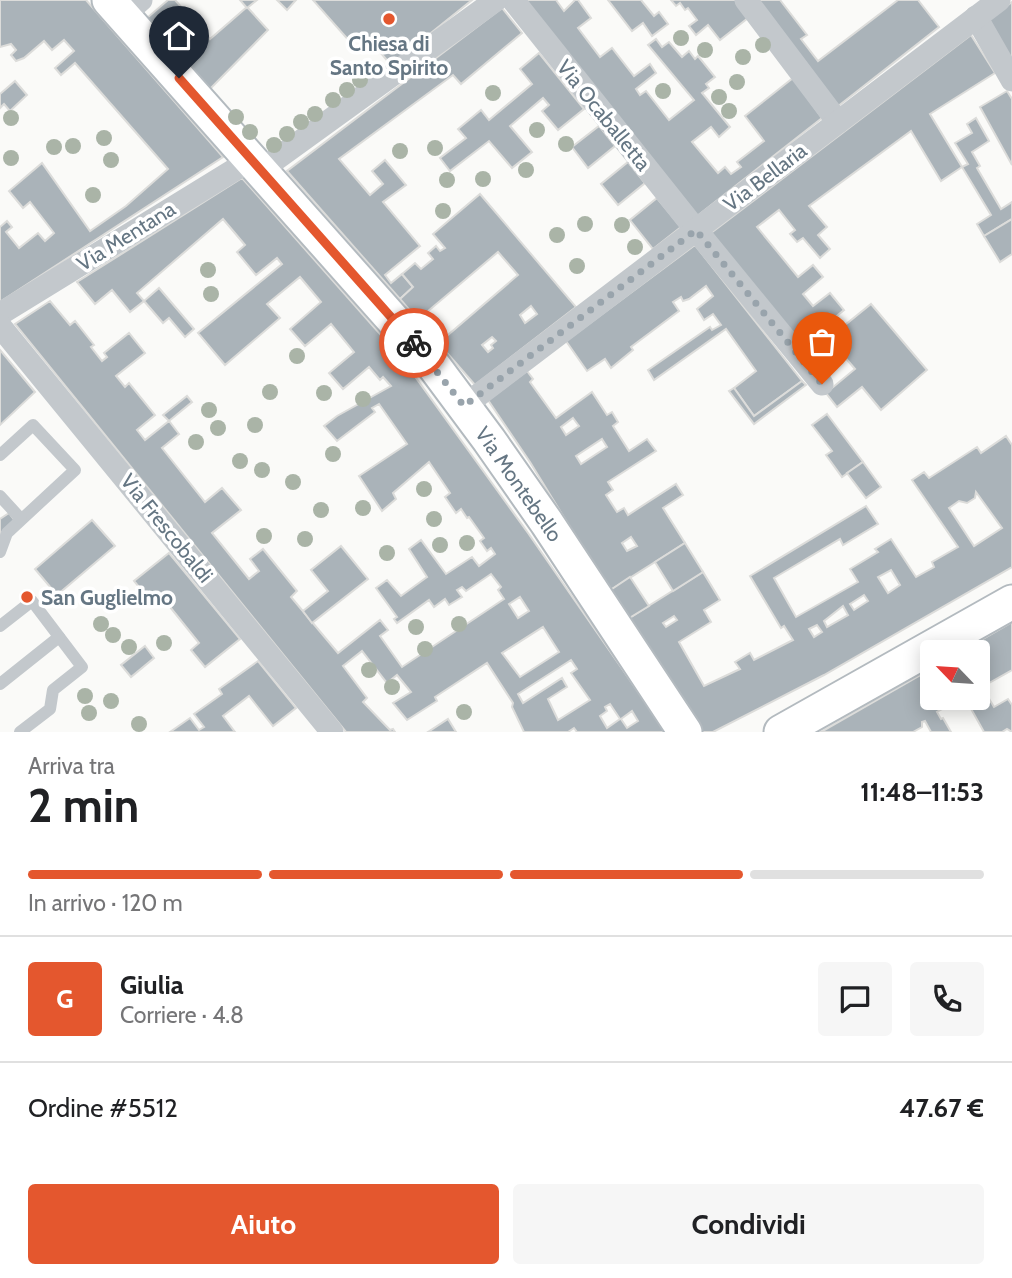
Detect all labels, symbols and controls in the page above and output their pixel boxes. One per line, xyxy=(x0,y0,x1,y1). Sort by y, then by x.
pin xyxy=(149,6,209,78)
marker: Chiesa di Santo Spirito xyxy=(381,11,397,27)
icon: home xyxy=(160,17,198,55)
place label: Chiesa di Santo Spirito xyxy=(330,31,448,80)
street label: Via Ocaballetta xyxy=(552,55,656,175)
street label: Via Bellaria xyxy=(719,138,811,216)
street label: Via Mentana xyxy=(72,196,180,276)
courier xyxy=(379,308,449,378)
pin xyxy=(792,312,852,384)
icon: bag xyxy=(803,323,841,361)
icon: bike xyxy=(395,324,433,362)
street label: Via Montebello xyxy=(470,422,568,546)
street label: Via Frescobaldi xyxy=(116,469,218,587)
place label: San Guglielmo xyxy=(41,585,173,610)
marker: San Guglielmo xyxy=(19,589,35,605)
north arrow xyxy=(920,640,990,710)
map controls xyxy=(920,640,990,710)
text: Arriva tra xyxy=(28,752,115,780)
text: 11:48–11:53 xyxy=(860,776,984,808)
text: 2 min xyxy=(28,778,139,834)
text: In arrivo · 120 m xyxy=(28,889,183,917)
button: chat xyxy=(818,962,892,1036)
button: phone xyxy=(910,962,984,1036)
text: Giulia xyxy=(120,969,184,1001)
text: G xyxy=(56,983,74,1015)
text: Corriere · 4.8 xyxy=(120,1001,244,1029)
text: Ordine #5512 xyxy=(28,1092,178,1124)
text: 47.67 € xyxy=(899,1092,984,1124)
button: Aiuto xyxy=(28,1184,499,1264)
button: Condividi xyxy=(513,1184,984,1264)

